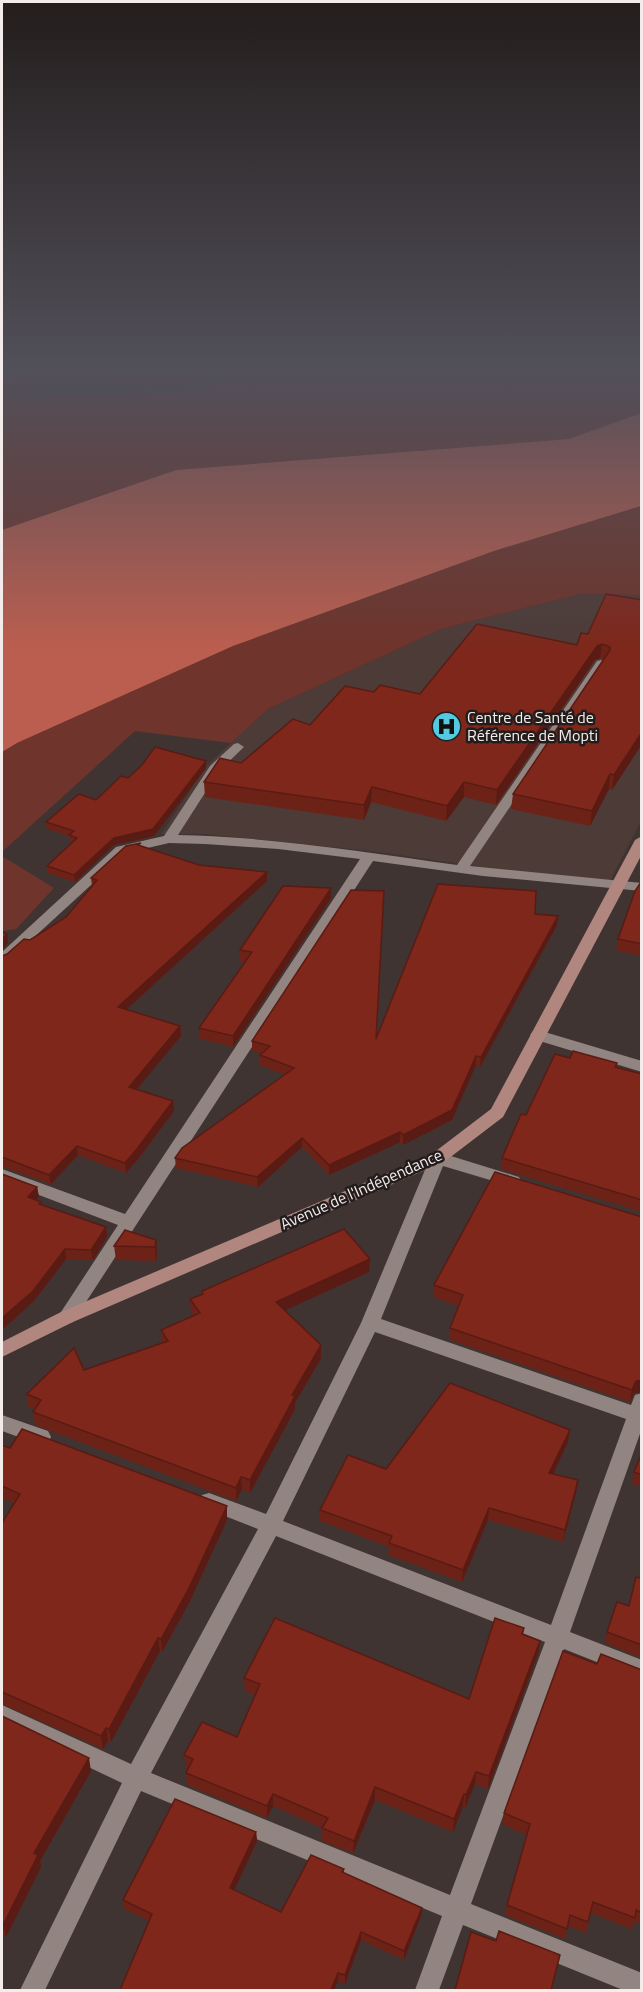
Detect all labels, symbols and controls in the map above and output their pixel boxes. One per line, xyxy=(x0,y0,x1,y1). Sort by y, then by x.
place label: Centre de Santé de Référence de Mopti xyxy=(467,705,598,747)
hospital icon: Centre de Santé de Référence de Mopti xyxy=(430,710,462,742)
street label: Avenue de l'Indépendance xyxy=(276,1142,446,1236)

